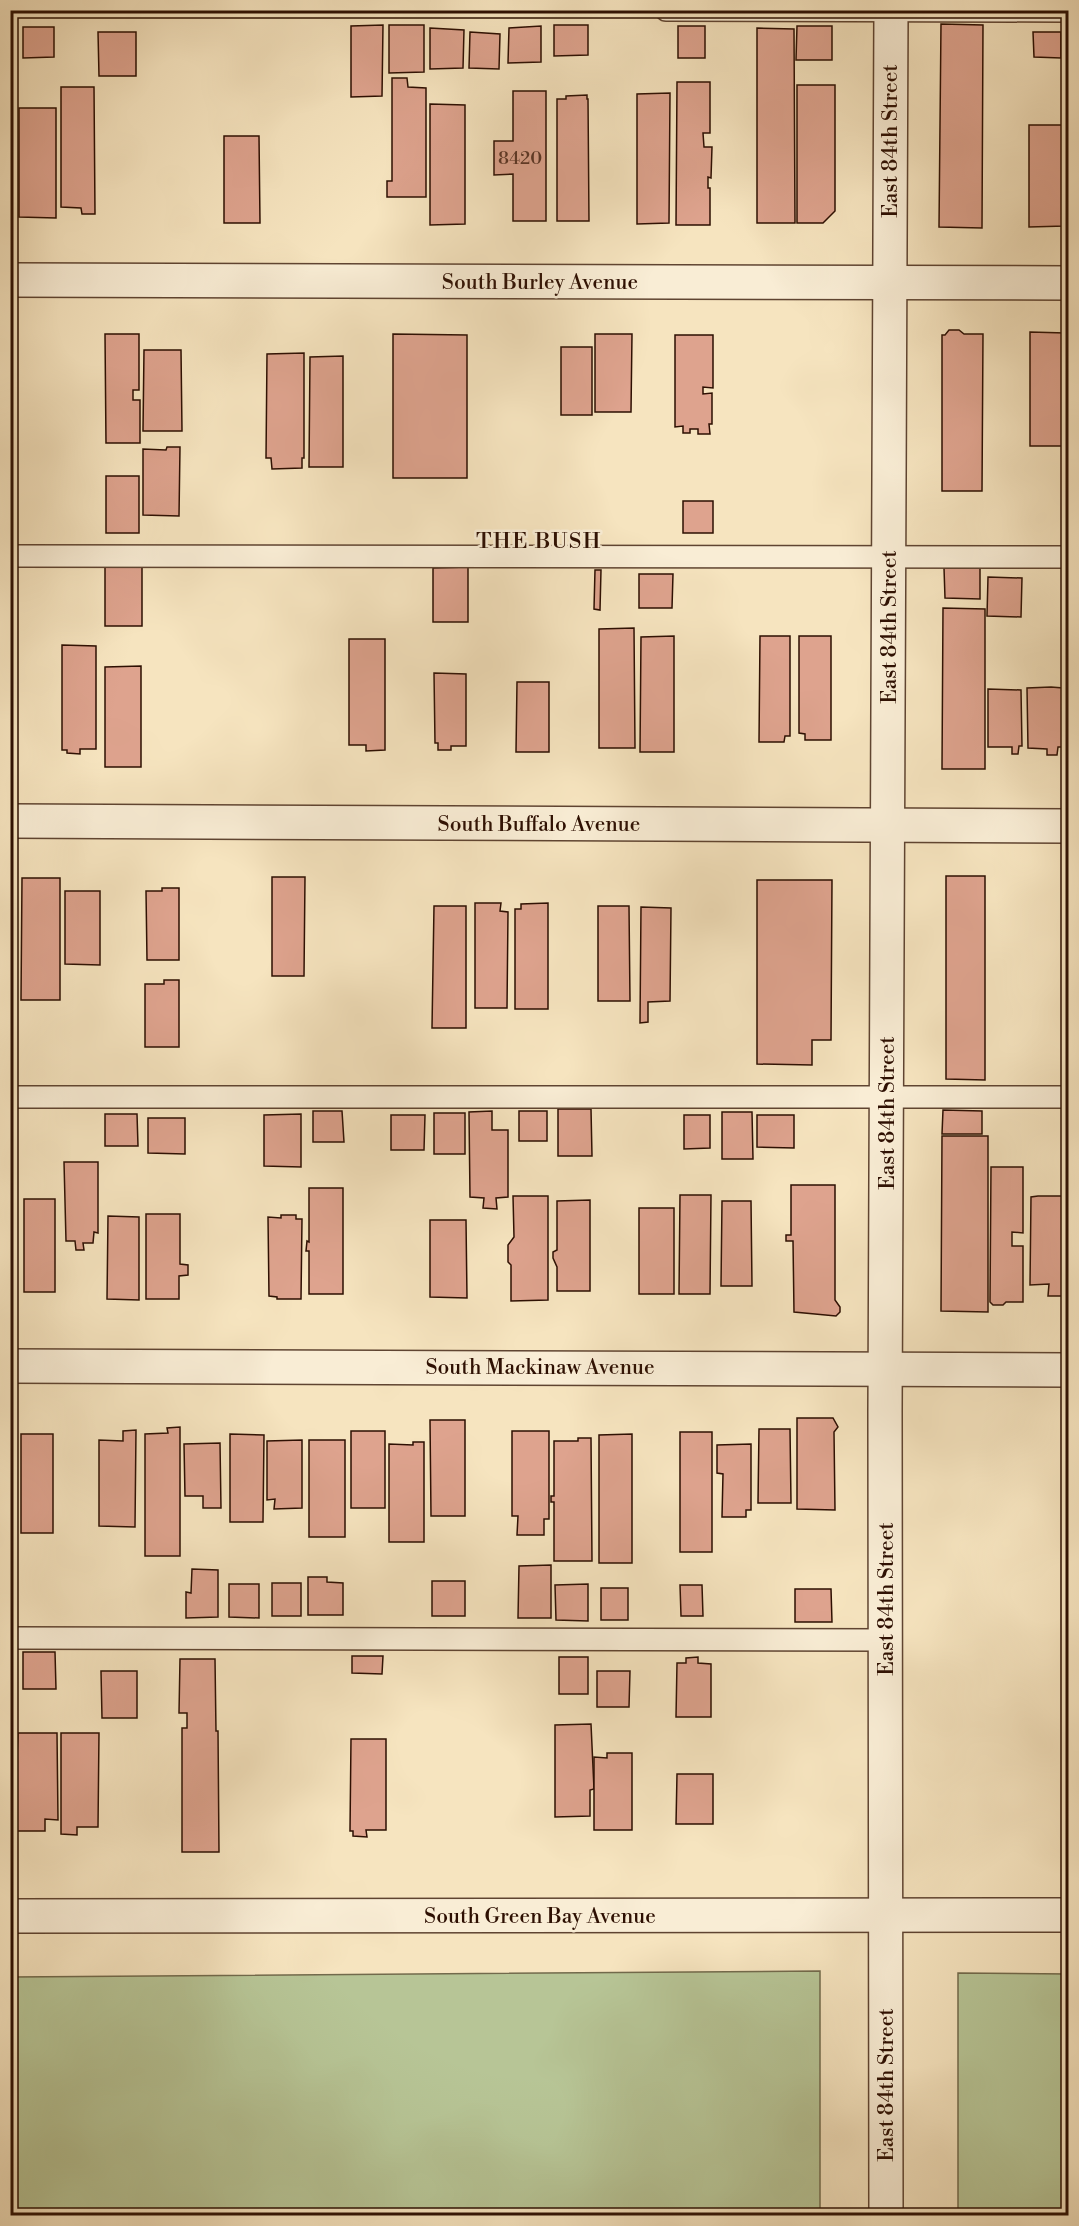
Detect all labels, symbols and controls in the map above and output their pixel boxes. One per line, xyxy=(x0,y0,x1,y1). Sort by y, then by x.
street label: East 84th Street xyxy=(878,64,904,218)
house number: 8420 xyxy=(498,147,542,170)
street label: South Burley Avenue xyxy=(442,270,638,296)
district label: THE BUSH xyxy=(476,528,602,555)
street label: East 84th Street xyxy=(877,550,903,704)
street label: South Buffalo Avenue xyxy=(438,812,640,838)
street label: East 84th Street xyxy=(875,1036,901,1190)
street label: South Mackinaw Avenue xyxy=(425,1355,655,1381)
street label: East 84th Street xyxy=(874,1522,900,1676)
street label: South Green Bay Avenue xyxy=(424,1904,656,1930)
street label: East 84th Street xyxy=(874,2008,900,2162)

